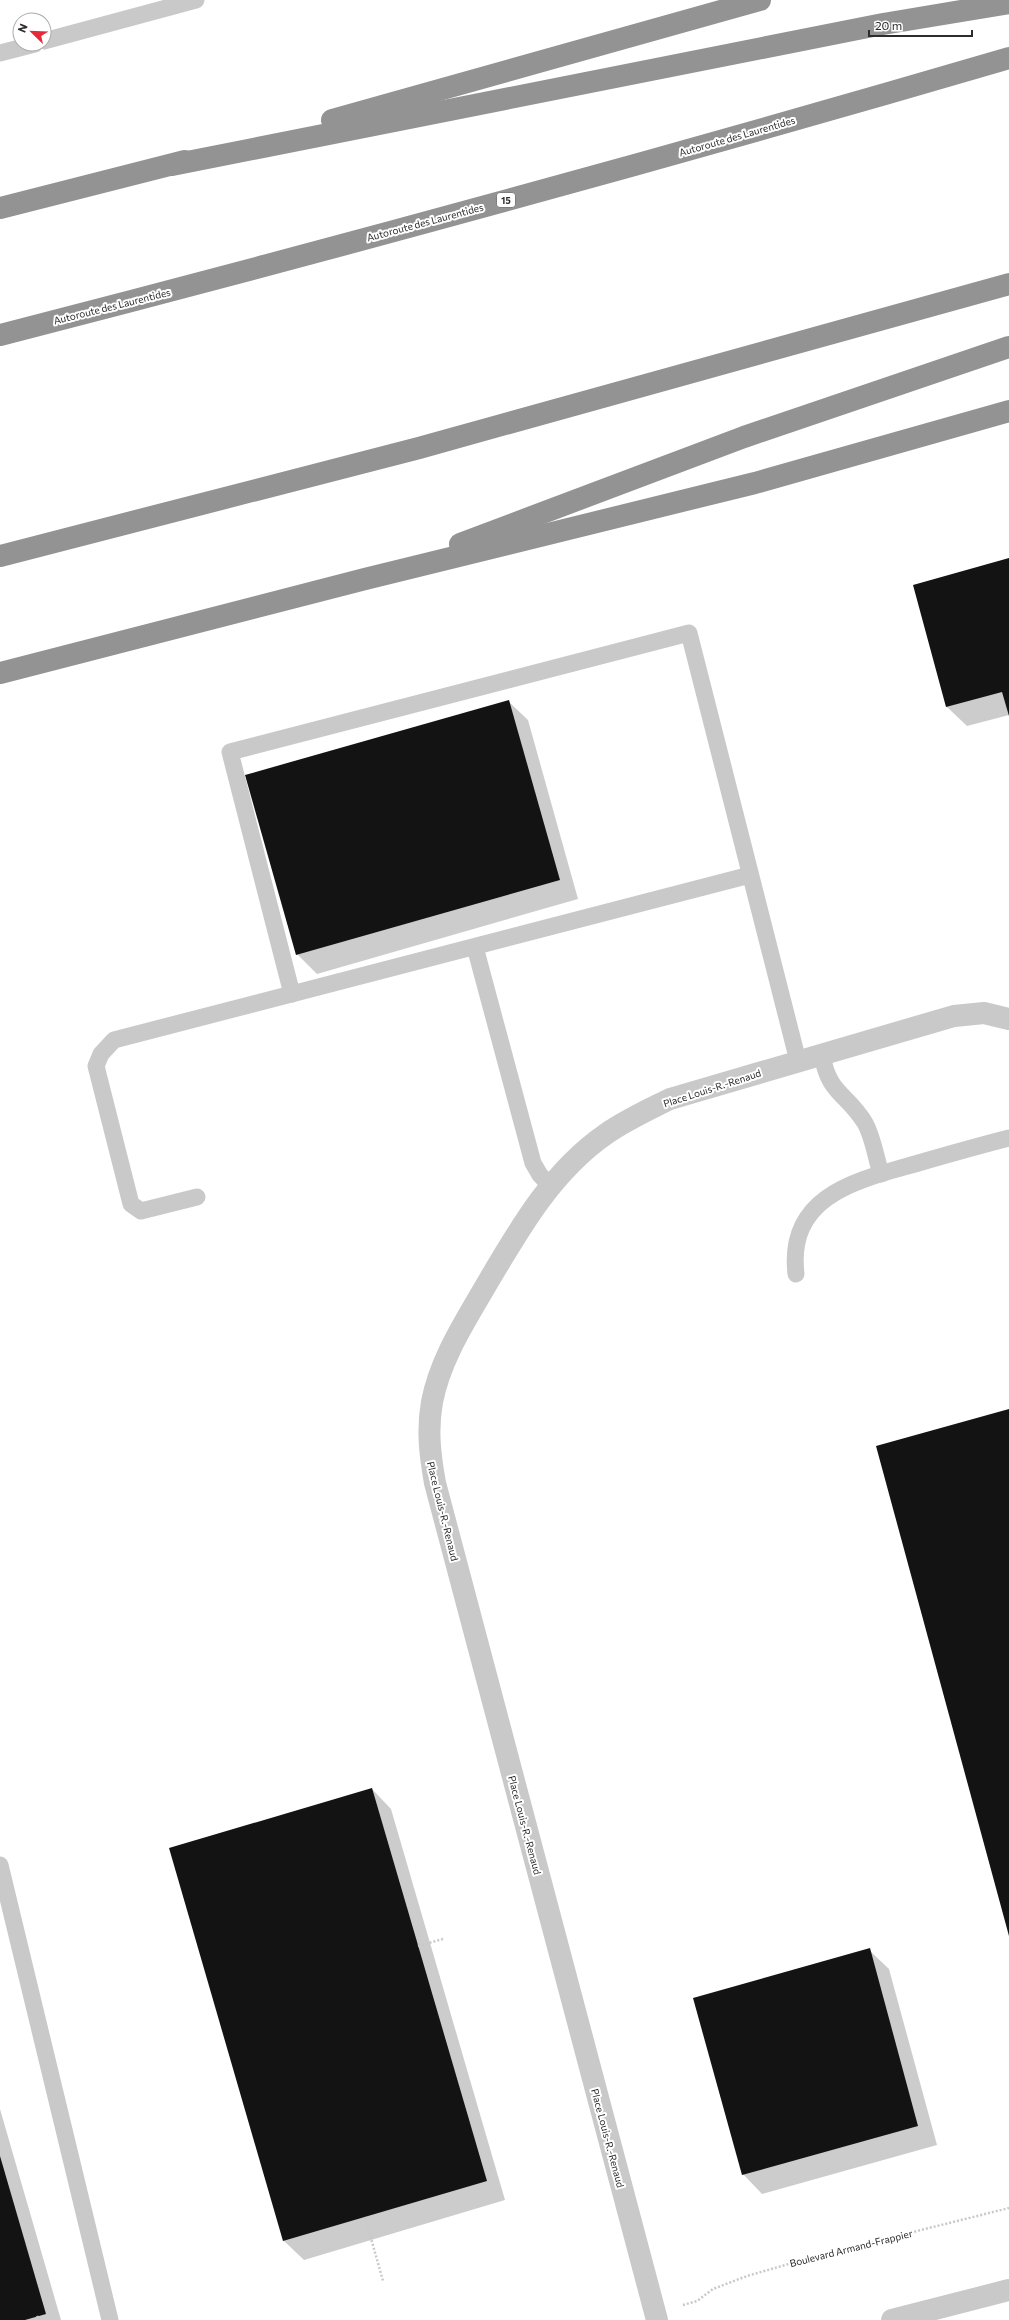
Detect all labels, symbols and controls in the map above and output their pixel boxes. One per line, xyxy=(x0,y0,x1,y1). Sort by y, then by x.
north arrow xyxy=(12,12,52,52)
scale bar xyxy=(869,12,972,38)
text: 20 m xyxy=(875,18,902,32)
text: N xyxy=(15,22,30,34)
street label: Autoroute des Laurentides xyxy=(678,114,797,158)
road number: 15 xyxy=(497,193,515,207)
street label: Autoroute des Laurentides xyxy=(365,201,485,243)
street label: Autoroute des Laurentides xyxy=(52,286,172,326)
street label: Place Louis-R.-Renaud xyxy=(662,1066,763,1109)
street label: Place Louis-R.-Renaud xyxy=(425,1460,461,1562)
street label: Place Louis-R.-Renaud xyxy=(506,1774,544,1876)
street label: Place Louis-R.-Renaud xyxy=(589,2087,627,2189)
street label: Boulevard Armand-Frappier xyxy=(788,2227,914,2269)

